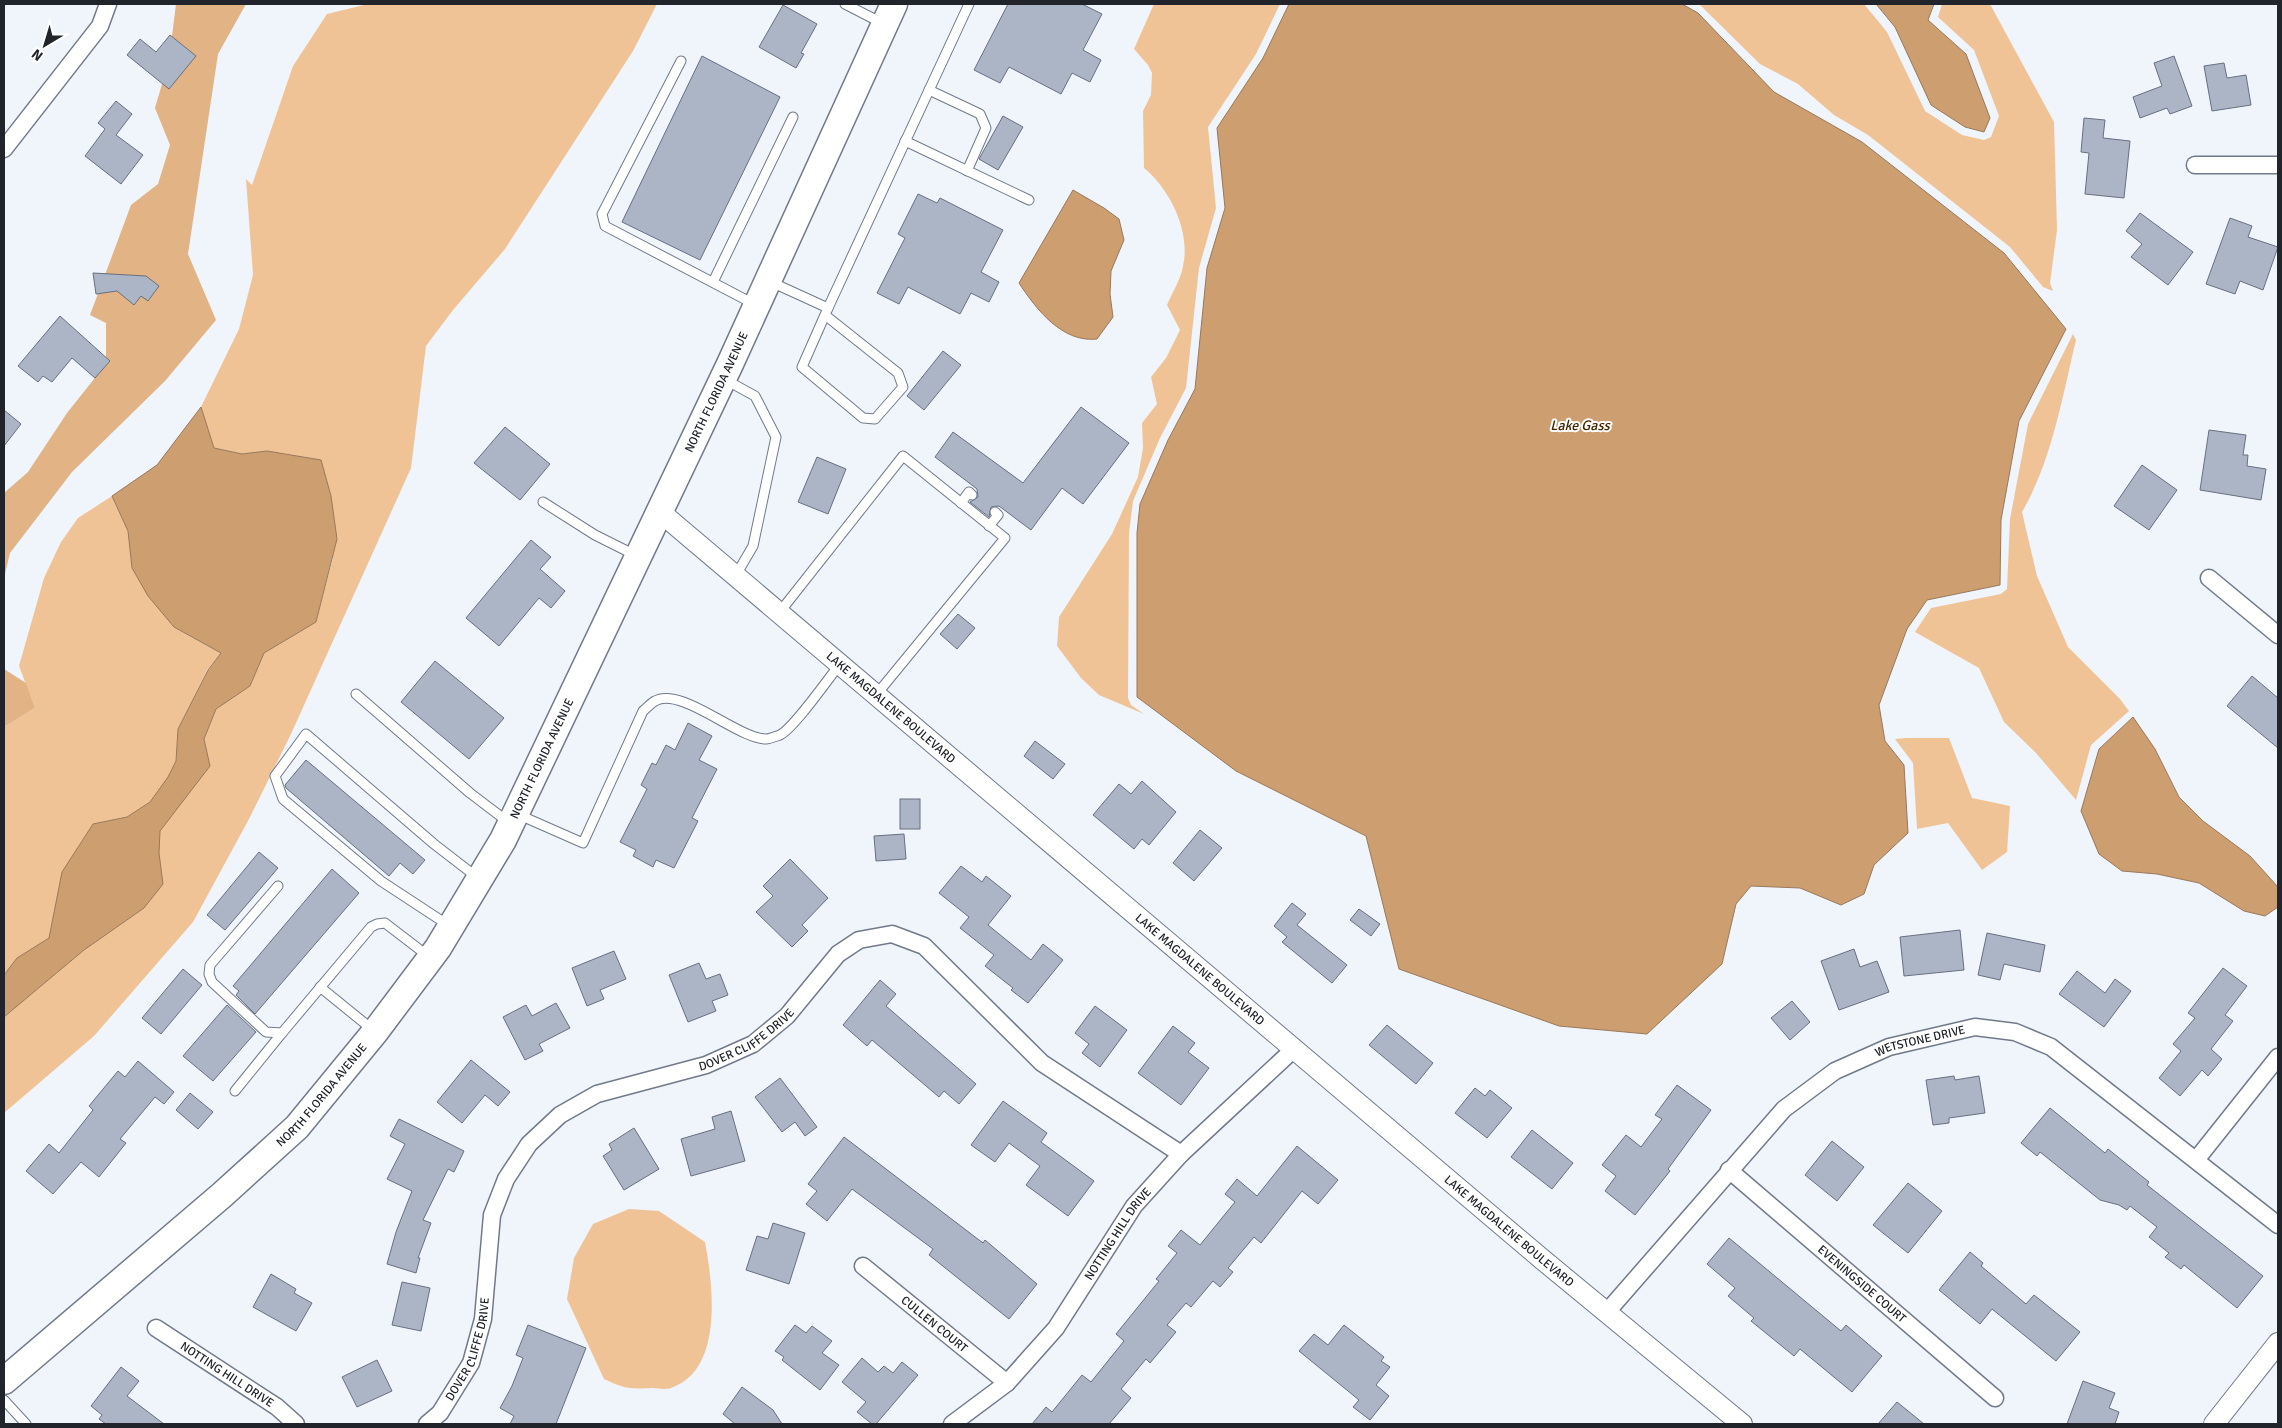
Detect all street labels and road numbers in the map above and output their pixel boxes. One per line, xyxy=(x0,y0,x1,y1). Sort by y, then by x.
street label: NORTH FLORIDA AVENUE xyxy=(681,329,751,455)
street label: LAKE MAGDALENE BOULEVARD xyxy=(823,648,959,767)
street label: NORTH FLORIDA AVENUE xyxy=(507,696,577,821)
street label: LAKE MAGDALENE BOULEVARD xyxy=(1132,910,1268,1029)
street label: DOVER CLIFFE DRIVE xyxy=(697,1005,798,1074)
street label: WETSTONE DRIVE xyxy=(1873,1022,1967,1060)
street label: NORTH FLORIDA AVENUE xyxy=(273,1040,370,1150)
street label: LAKE MAGDALENE BOULEVARD xyxy=(1441,1172,1577,1290)
street label: NOTTING HILL DRIVE xyxy=(1081,1184,1155,1283)
street label: EVENINGSIDE COURT xyxy=(1815,1242,1909,1326)
street label: CULLEN COURT xyxy=(898,1293,971,1356)
street label: DOVER CLIFFE DRIVE xyxy=(442,1297,492,1403)
street label: NOTTING HILL DRIVE xyxy=(178,1338,277,1411)

